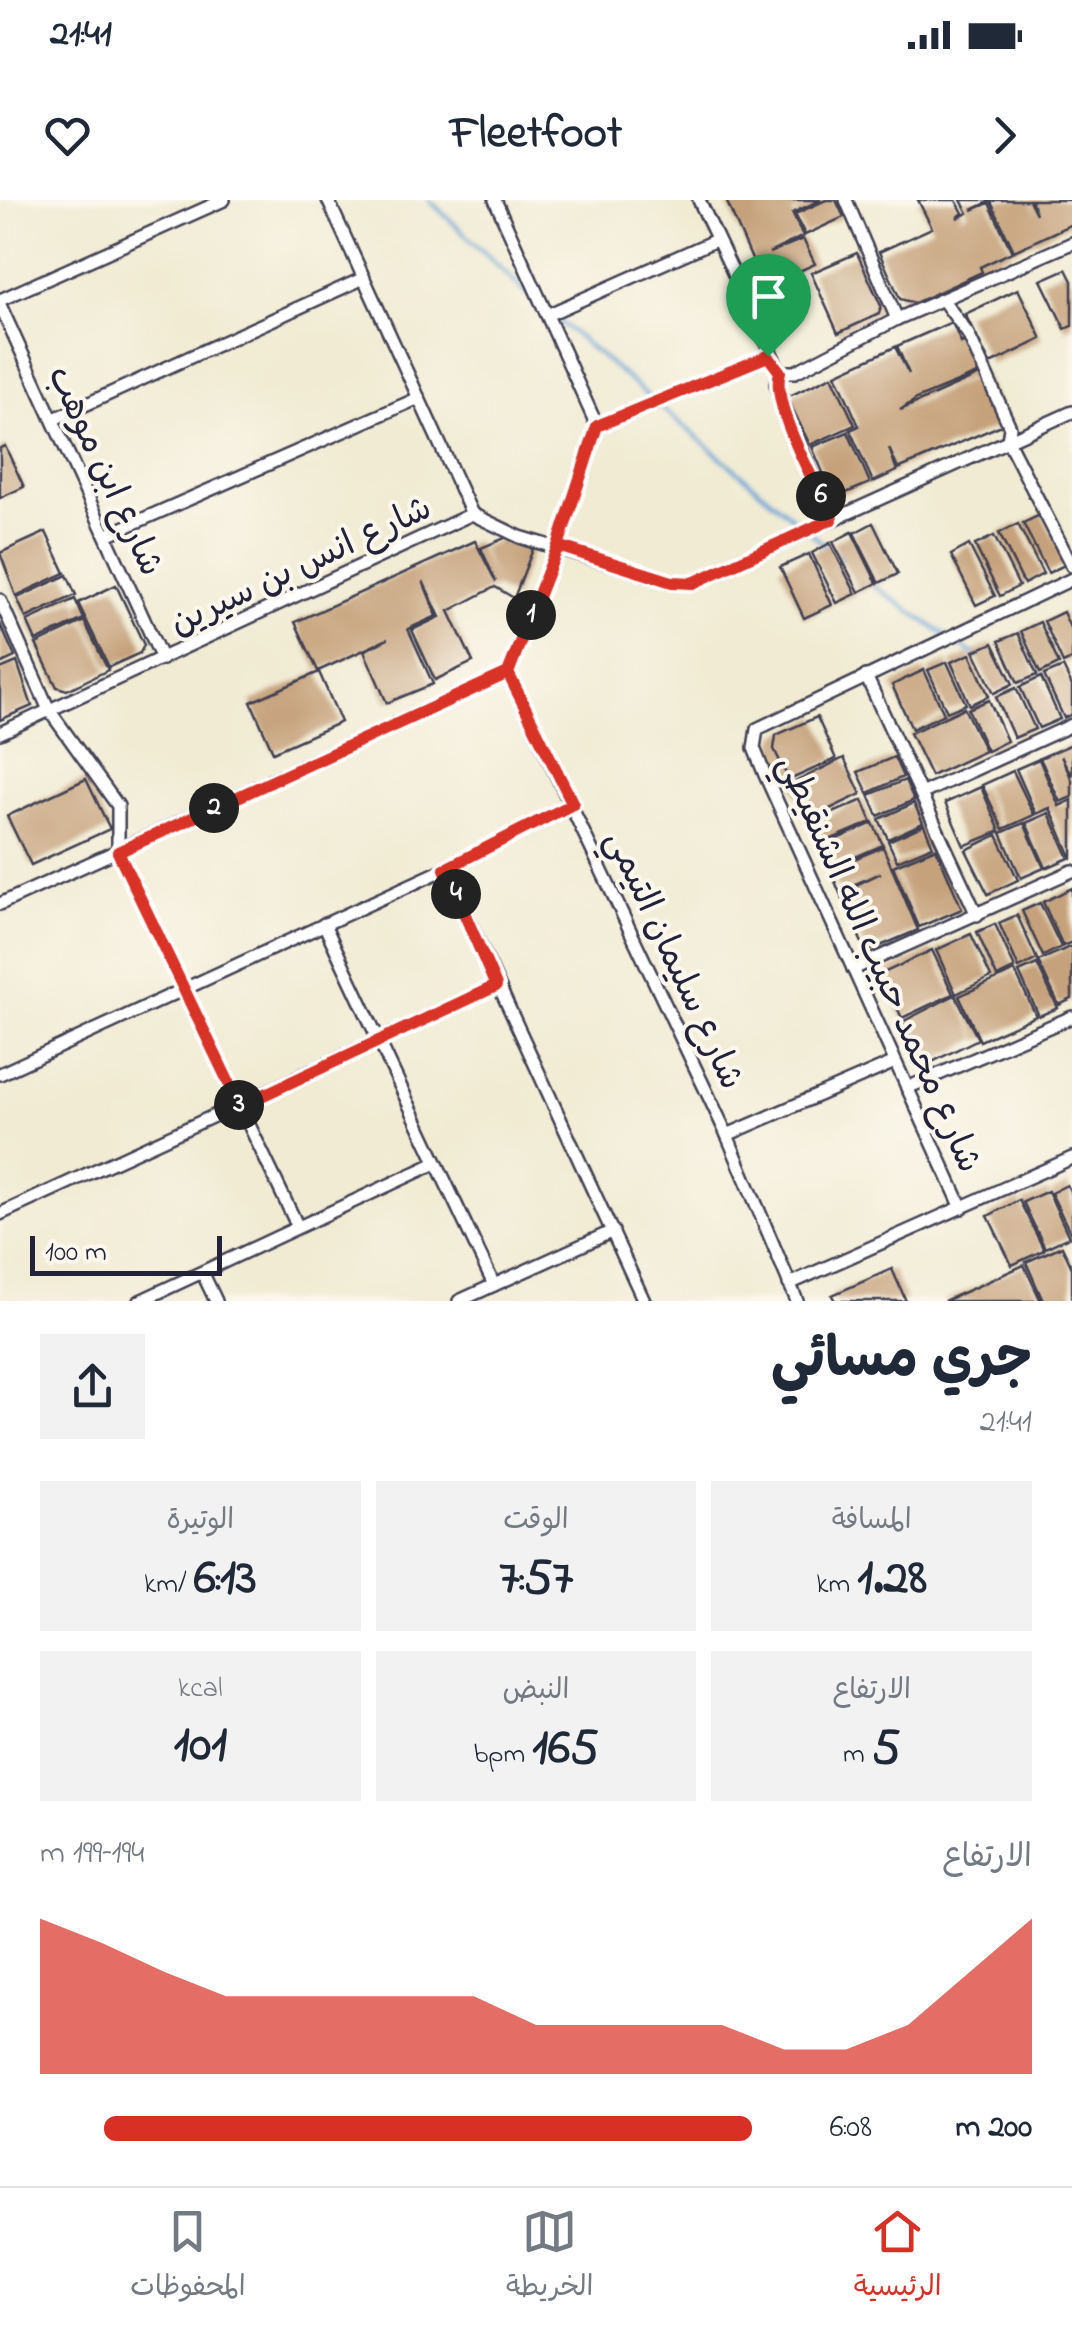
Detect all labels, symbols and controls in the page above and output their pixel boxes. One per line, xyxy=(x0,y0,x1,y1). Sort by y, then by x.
text: 21:41 xyxy=(50,7,112,63)
text: Fleetfoot xyxy=(450,102,622,168)
icon: heart xyxy=(40,108,95,163)
icon: forward xyxy=(977,108,1032,163)
pin xyxy=(726,254,811,357)
icon: arrive xyxy=(741,269,796,324)
street label: شارع ابن موهب xyxy=(33,358,175,585)
pin: 6 xyxy=(796,471,846,521)
text: 6 xyxy=(815,475,827,516)
street label: شارع انس بن سيرين xyxy=(162,484,441,650)
pin: 1 xyxy=(506,590,556,640)
text: 1 xyxy=(527,594,535,635)
street label: شارع محمد حبيب الله الشنقيطي xyxy=(761,747,993,1182)
pin: 2 xyxy=(189,783,239,833)
text: 2 xyxy=(207,787,221,828)
street label: شارع سليمان التيمي xyxy=(588,822,755,1100)
pin: 4 xyxy=(431,869,481,919)
text: 4 xyxy=(450,873,462,914)
pin: 3 xyxy=(214,1080,264,1130)
text: 3 xyxy=(233,1084,245,1125)
scale bar xyxy=(30,1231,222,1276)
text: 100 m xyxy=(45,1233,107,1274)
text: جري مسائي xyxy=(771,1322,1032,1402)
button: share xyxy=(40,1334,145,1439)
text: 21:41 xyxy=(980,1400,1032,1447)
text: الوتيرة xyxy=(167,1501,234,1542)
text: الوقت xyxy=(503,1501,569,1542)
text: المسافة xyxy=(832,1501,912,1542)
text: 6:13 xyxy=(194,1543,257,1616)
text: 7:57 xyxy=(499,1543,573,1616)
text: 1.28 xyxy=(857,1543,927,1616)
text: /km xyxy=(144,1565,194,1606)
text: km xyxy=(816,1565,857,1606)
text: kcal xyxy=(178,1669,223,1710)
text: النبض xyxy=(503,1671,569,1712)
text: الارتفاع xyxy=(832,1671,911,1712)
text: 101 xyxy=(174,1710,227,1783)
text: 165 xyxy=(532,1713,599,1786)
text: 5 xyxy=(872,1713,900,1786)
text: bpm xyxy=(473,1735,532,1776)
text: m xyxy=(843,1735,872,1776)
text: 194–199 m xyxy=(40,1831,145,1878)
text: الارتفاع xyxy=(942,1835,1032,1882)
text: 6:08 xyxy=(829,2105,872,2152)
text: 200 m xyxy=(956,2105,1032,2152)
tab: المحفوظات xyxy=(130,2204,246,2310)
tab: الخريطة xyxy=(506,2204,593,2310)
tab: الرئيسية xyxy=(854,2204,942,2310)

